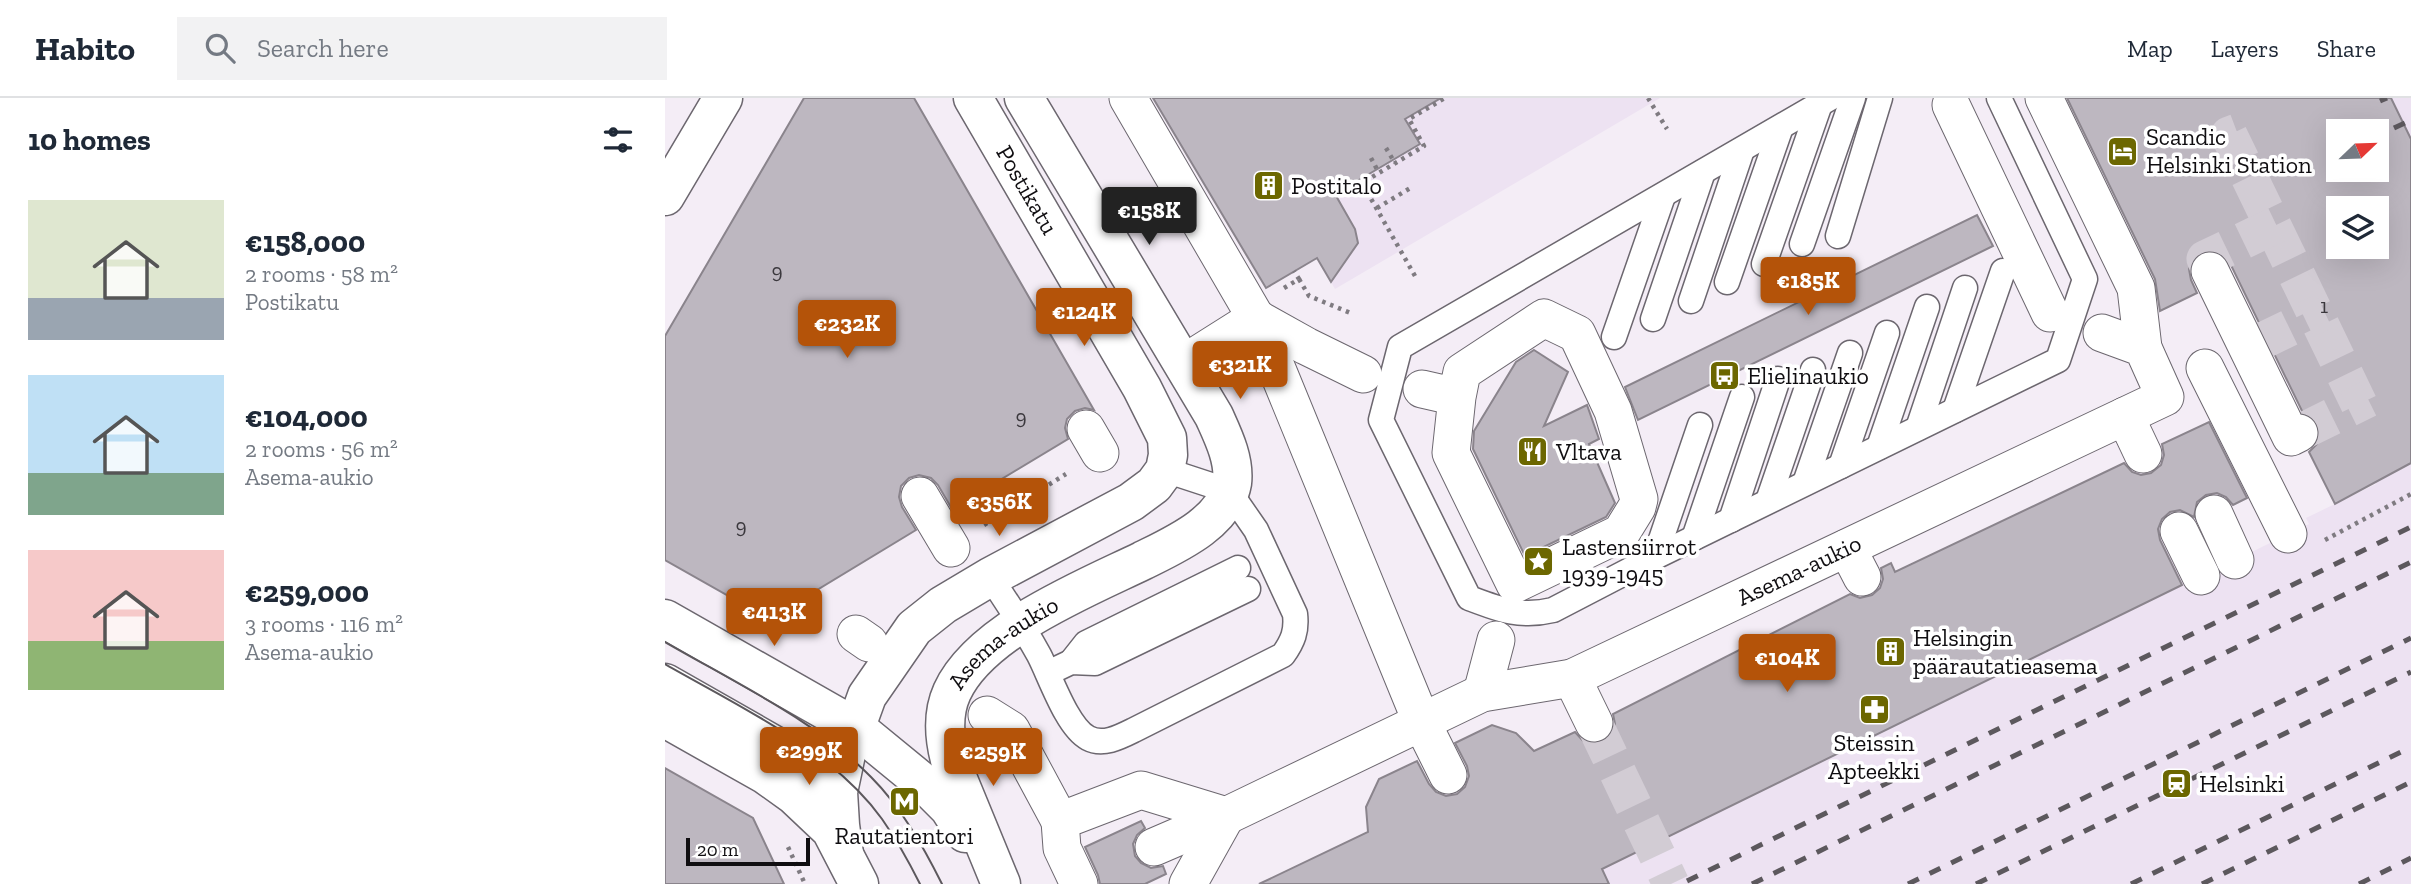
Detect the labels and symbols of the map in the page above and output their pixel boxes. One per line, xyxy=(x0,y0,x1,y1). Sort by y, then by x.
north arrow xyxy=(2326,119,2389,182)
place label: Scandic Helsinki Station xyxy=(2146,122,2312,179)
hotel icon: Scandic Helsinki Station xyxy=(2106,134,2140,168)
street label: Postikatu xyxy=(990,140,1065,240)
building icon: Postitalo xyxy=(1251,169,1285,203)
place label: Postitalo xyxy=(1291,171,1382,200)
pin: €158K xyxy=(1100,188,1198,247)
house number: 9 xyxy=(771,258,783,283)
pin: €185K xyxy=(1759,258,1857,317)
pin: €124K xyxy=(1035,288,1133,348)
house number: 1 xyxy=(2320,293,2328,318)
pin: €232K xyxy=(798,300,896,360)
pin: €321K xyxy=(1191,342,1289,401)
bus stop icon: Elielinaukio xyxy=(1707,359,1741,393)
place label: Elielinaukio xyxy=(1747,361,1869,390)
house number: 9 xyxy=(1015,404,1027,429)
restaurant icon: Vltava xyxy=(1516,435,1550,469)
place label: Vltava xyxy=(1555,437,1622,466)
pin: €356K xyxy=(950,478,1048,538)
house number: 9 xyxy=(735,513,747,538)
street label: Asema-aukio xyxy=(1732,528,1866,612)
place label: Lastensiirrot 1939-1945 xyxy=(1562,532,1697,589)
place icon: Lastensiirrot 1939-1945 xyxy=(1522,544,1556,578)
pin: €413K xyxy=(725,588,823,648)
street label: Asema-aukio xyxy=(941,589,1063,695)
place label: Helsingin päärautatieasema xyxy=(1913,623,2098,680)
pin: €104K xyxy=(1738,634,1836,694)
building icon: Helsingin päärautatieasema xyxy=(1873,635,1907,669)
pharmacy icon: Steissin Apteekki xyxy=(1857,692,1891,726)
pin: €299K xyxy=(760,728,858,787)
pin: €259K xyxy=(944,728,1042,788)
place label: Steissin Apteekki xyxy=(1828,728,1920,785)
station icon: Helsinki xyxy=(2159,767,2193,801)
place label: Helsinki xyxy=(2199,769,2285,798)
metro station icon: Rautatientori xyxy=(887,785,921,819)
place label: Rautatientori xyxy=(834,821,974,850)
scale bar xyxy=(686,835,810,867)

